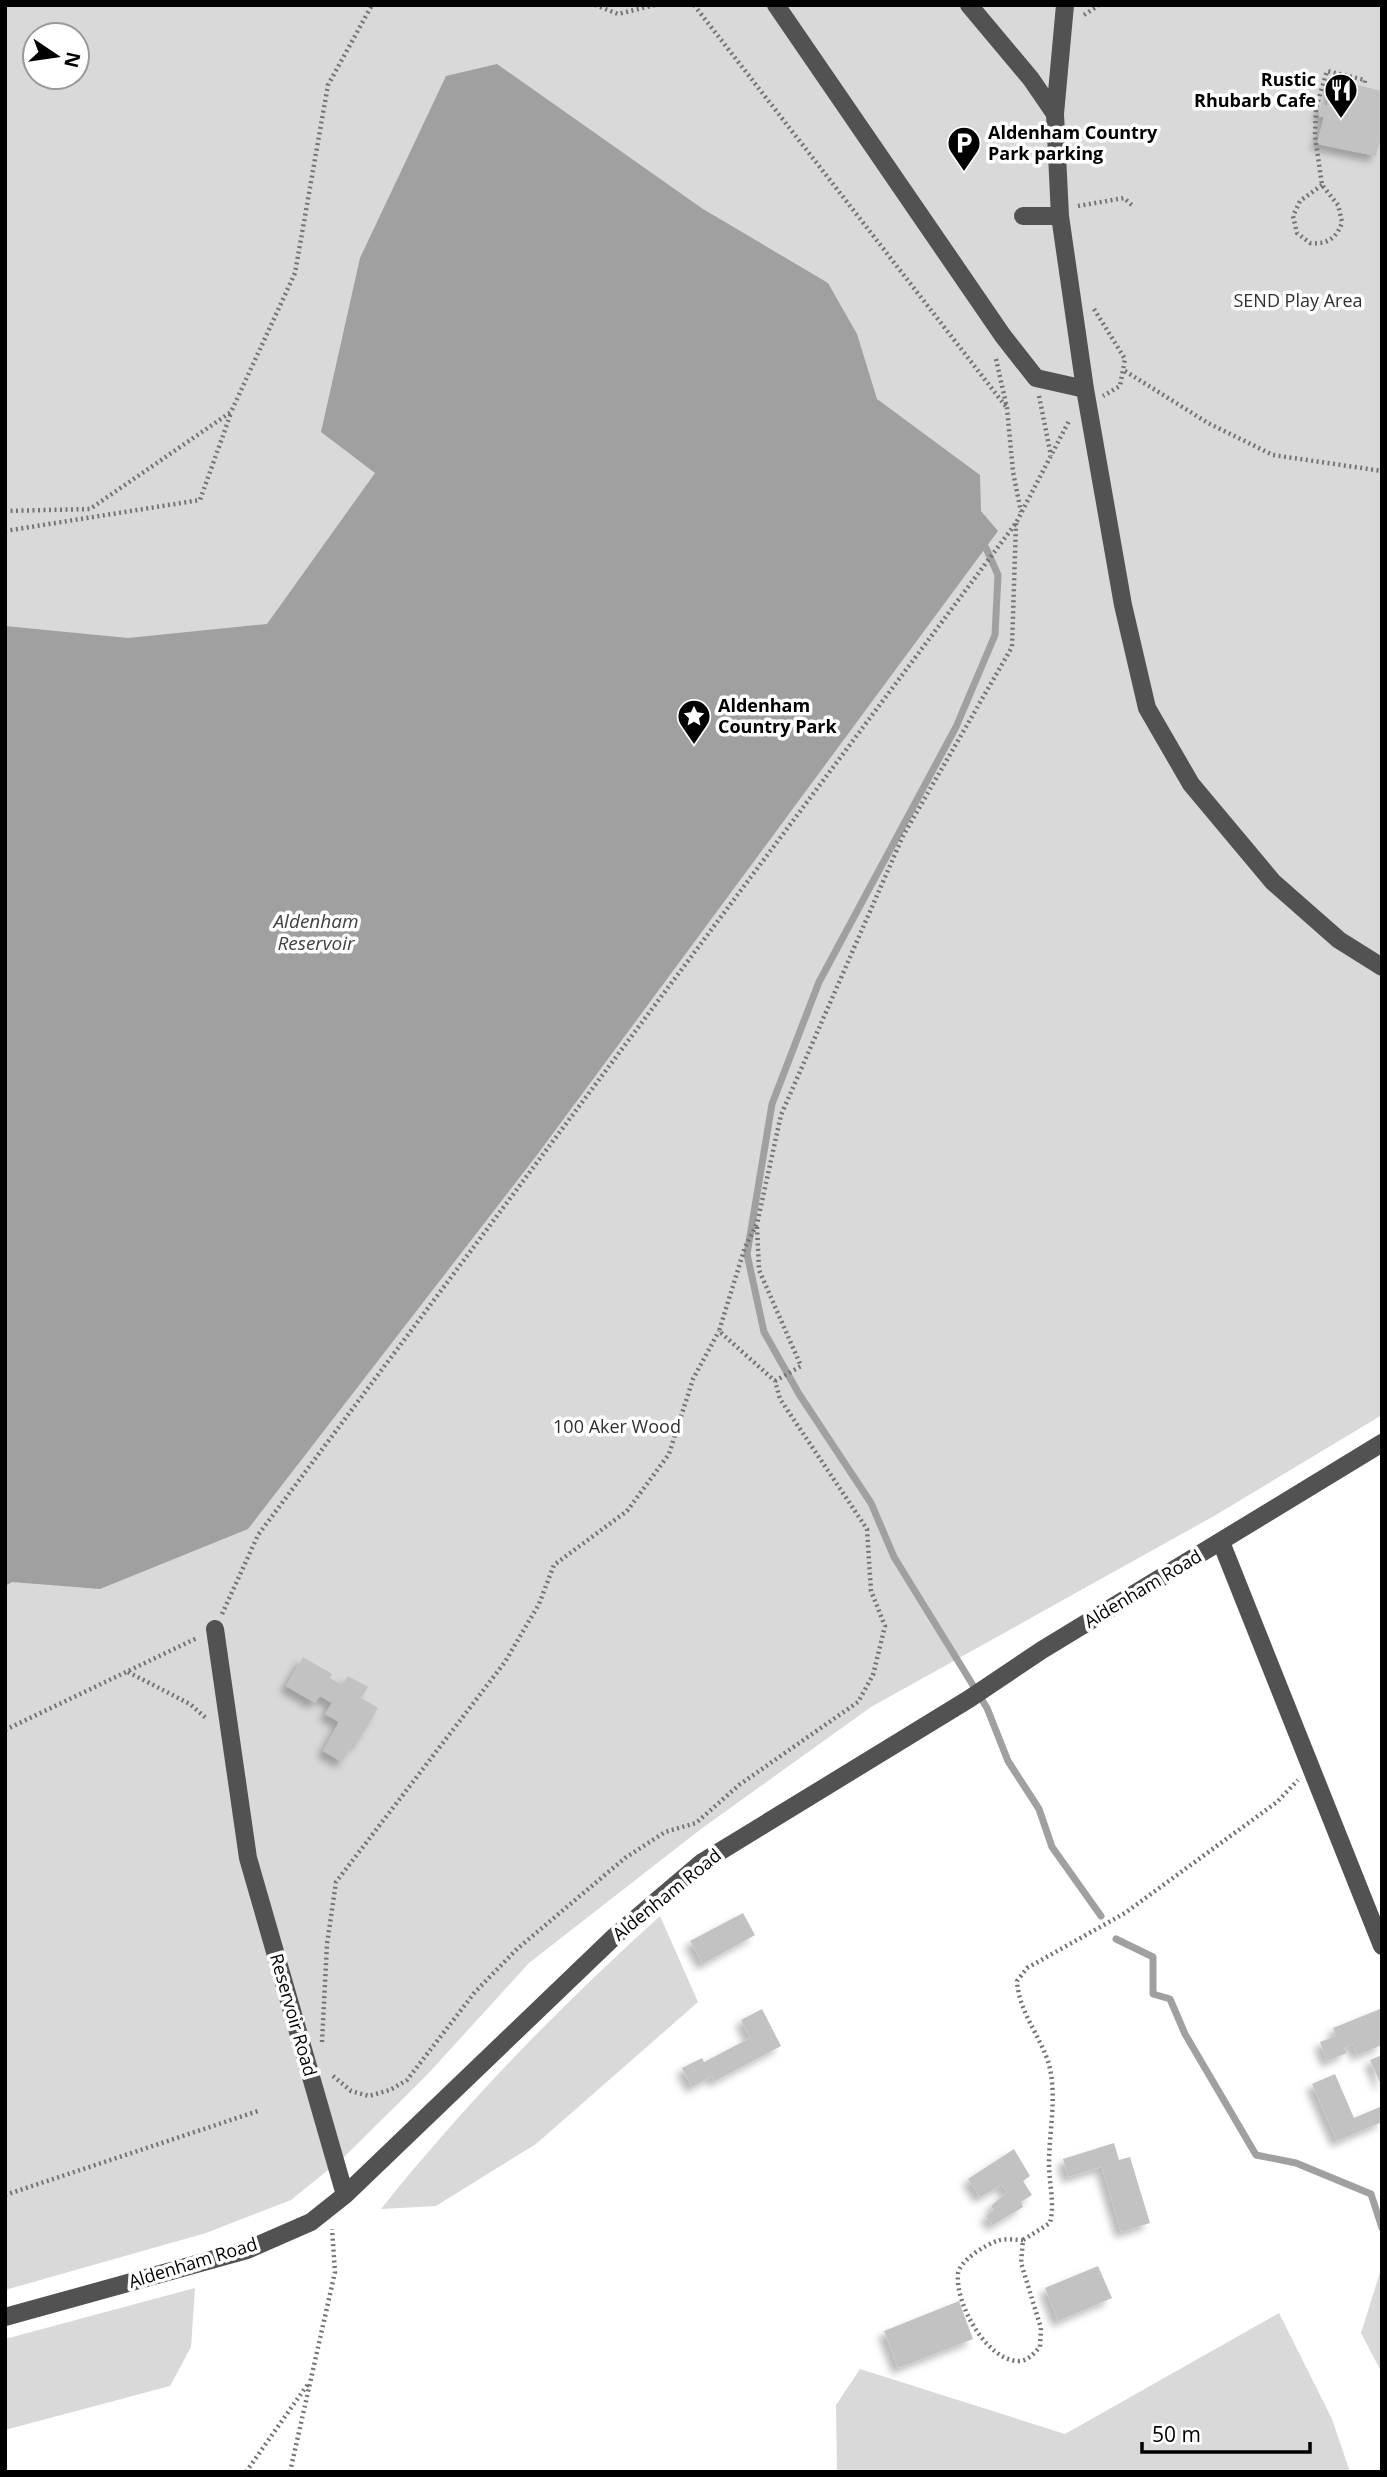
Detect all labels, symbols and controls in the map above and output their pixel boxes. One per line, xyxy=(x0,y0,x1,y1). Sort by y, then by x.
north arrow xyxy=(21,21,91,91)
text: N xyxy=(58,49,87,70)
place label: Rustic Rhubarb Cafe xyxy=(1194,67,1316,112)
restaurant icon: Rustic Rhubarb Cafe xyxy=(1322,71,1360,120)
place label: Aldenham Country Park parking xyxy=(988,120,1158,165)
parking icon: Aldenham Country Park parking xyxy=(945,124,983,173)
park label: SEND Play Area xyxy=(1233,288,1363,312)
place label: Aldenham Country Park xyxy=(718,693,838,738)
place icon: Aldenham Country Park xyxy=(675,697,713,746)
water label: Aldenham Reservoir xyxy=(271,908,359,956)
park label: 100 Aker Wood xyxy=(553,1414,681,1438)
street label: Aldenham Road xyxy=(1079,1543,1206,1633)
street label: Aldenham Road xyxy=(607,1843,726,1946)
street label: Reservoir Road xyxy=(265,1951,323,2079)
street label: Aldenham Road xyxy=(125,2231,260,2293)
scale bar xyxy=(1142,2410,1310,2454)
text: 50 m xyxy=(1152,2420,1201,2448)

